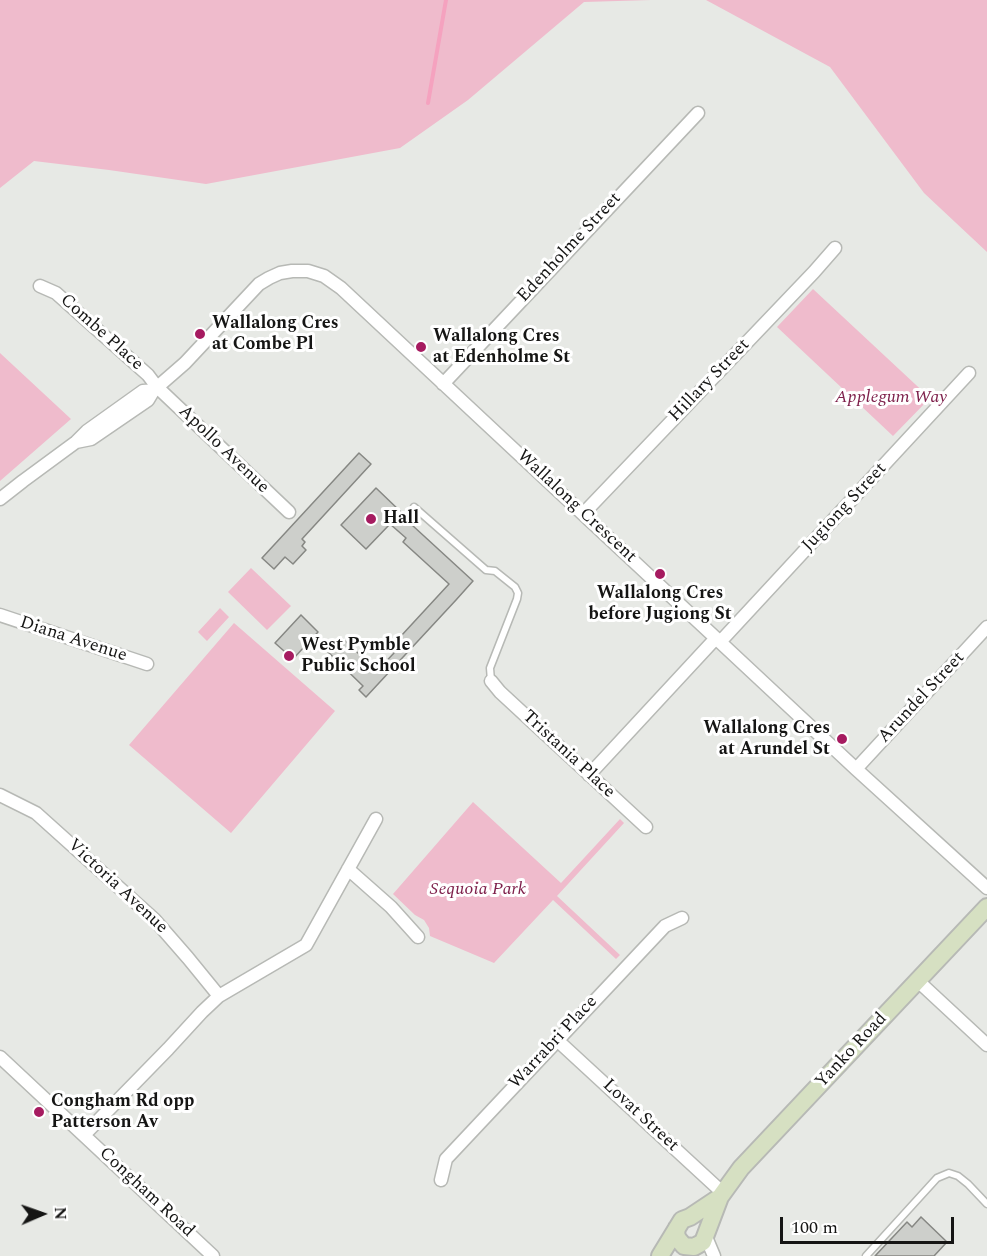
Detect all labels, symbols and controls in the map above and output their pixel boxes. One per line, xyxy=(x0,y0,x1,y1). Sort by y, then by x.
street label: Edenholme Street xyxy=(514,189,626,307)
street label: Combe Place xyxy=(55,290,147,376)
place label: Wallalong Cres at Combe Pl xyxy=(212,313,339,356)
place label: Wallalong Cres at Edenholme St xyxy=(433,326,570,368)
marker: Wallalong Cres at Combe Pl xyxy=(193,327,207,341)
street label: Hillary Street xyxy=(665,335,755,427)
marker: Wallalong Cres at Edenholme St xyxy=(414,340,428,354)
park label: Applegum Way xyxy=(835,387,947,409)
street label: Apollo Avenue xyxy=(173,401,273,499)
street label: Wallalong Crescent xyxy=(512,446,640,568)
street label: Jugiong Street xyxy=(798,459,892,557)
place label: Hall xyxy=(383,508,419,530)
marker: Hall xyxy=(364,512,378,526)
marker: Wallalong Cres before Jugiong St xyxy=(653,567,667,581)
place label: Wallalong Cres before Jugiong St xyxy=(588,583,732,626)
street label: Diana Avenue xyxy=(17,613,129,667)
place label: West Pymble Public School xyxy=(301,635,416,678)
street label: Arundel Street xyxy=(874,648,970,748)
marker: West Pymble Public School xyxy=(282,649,296,663)
street label: Tristania Place xyxy=(517,706,619,804)
place label: Wallalong Cres at Arundel St xyxy=(703,718,830,760)
marker: Wallalong Cres at Arundel St xyxy=(835,732,849,746)
street label: Victoria Avenue xyxy=(62,835,172,939)
park label: Sequoia Park xyxy=(430,879,526,901)
street label: Warrabri Place xyxy=(505,992,603,1094)
street label: Yanko Road xyxy=(812,1009,892,1093)
street label: Lovat Street xyxy=(597,1075,683,1157)
place label: Congham Rd opp Patterson Av xyxy=(51,1091,194,1134)
marker: Congham Rd opp Patterson Av xyxy=(32,1105,46,1119)
street label: Congham Road xyxy=(94,1143,198,1243)
north arrow xyxy=(12,1184,72,1244)
scale bar xyxy=(783,1205,957,1243)
text: N xyxy=(48,1206,72,1220)
text: 100 m xyxy=(791,1214,838,1241)

